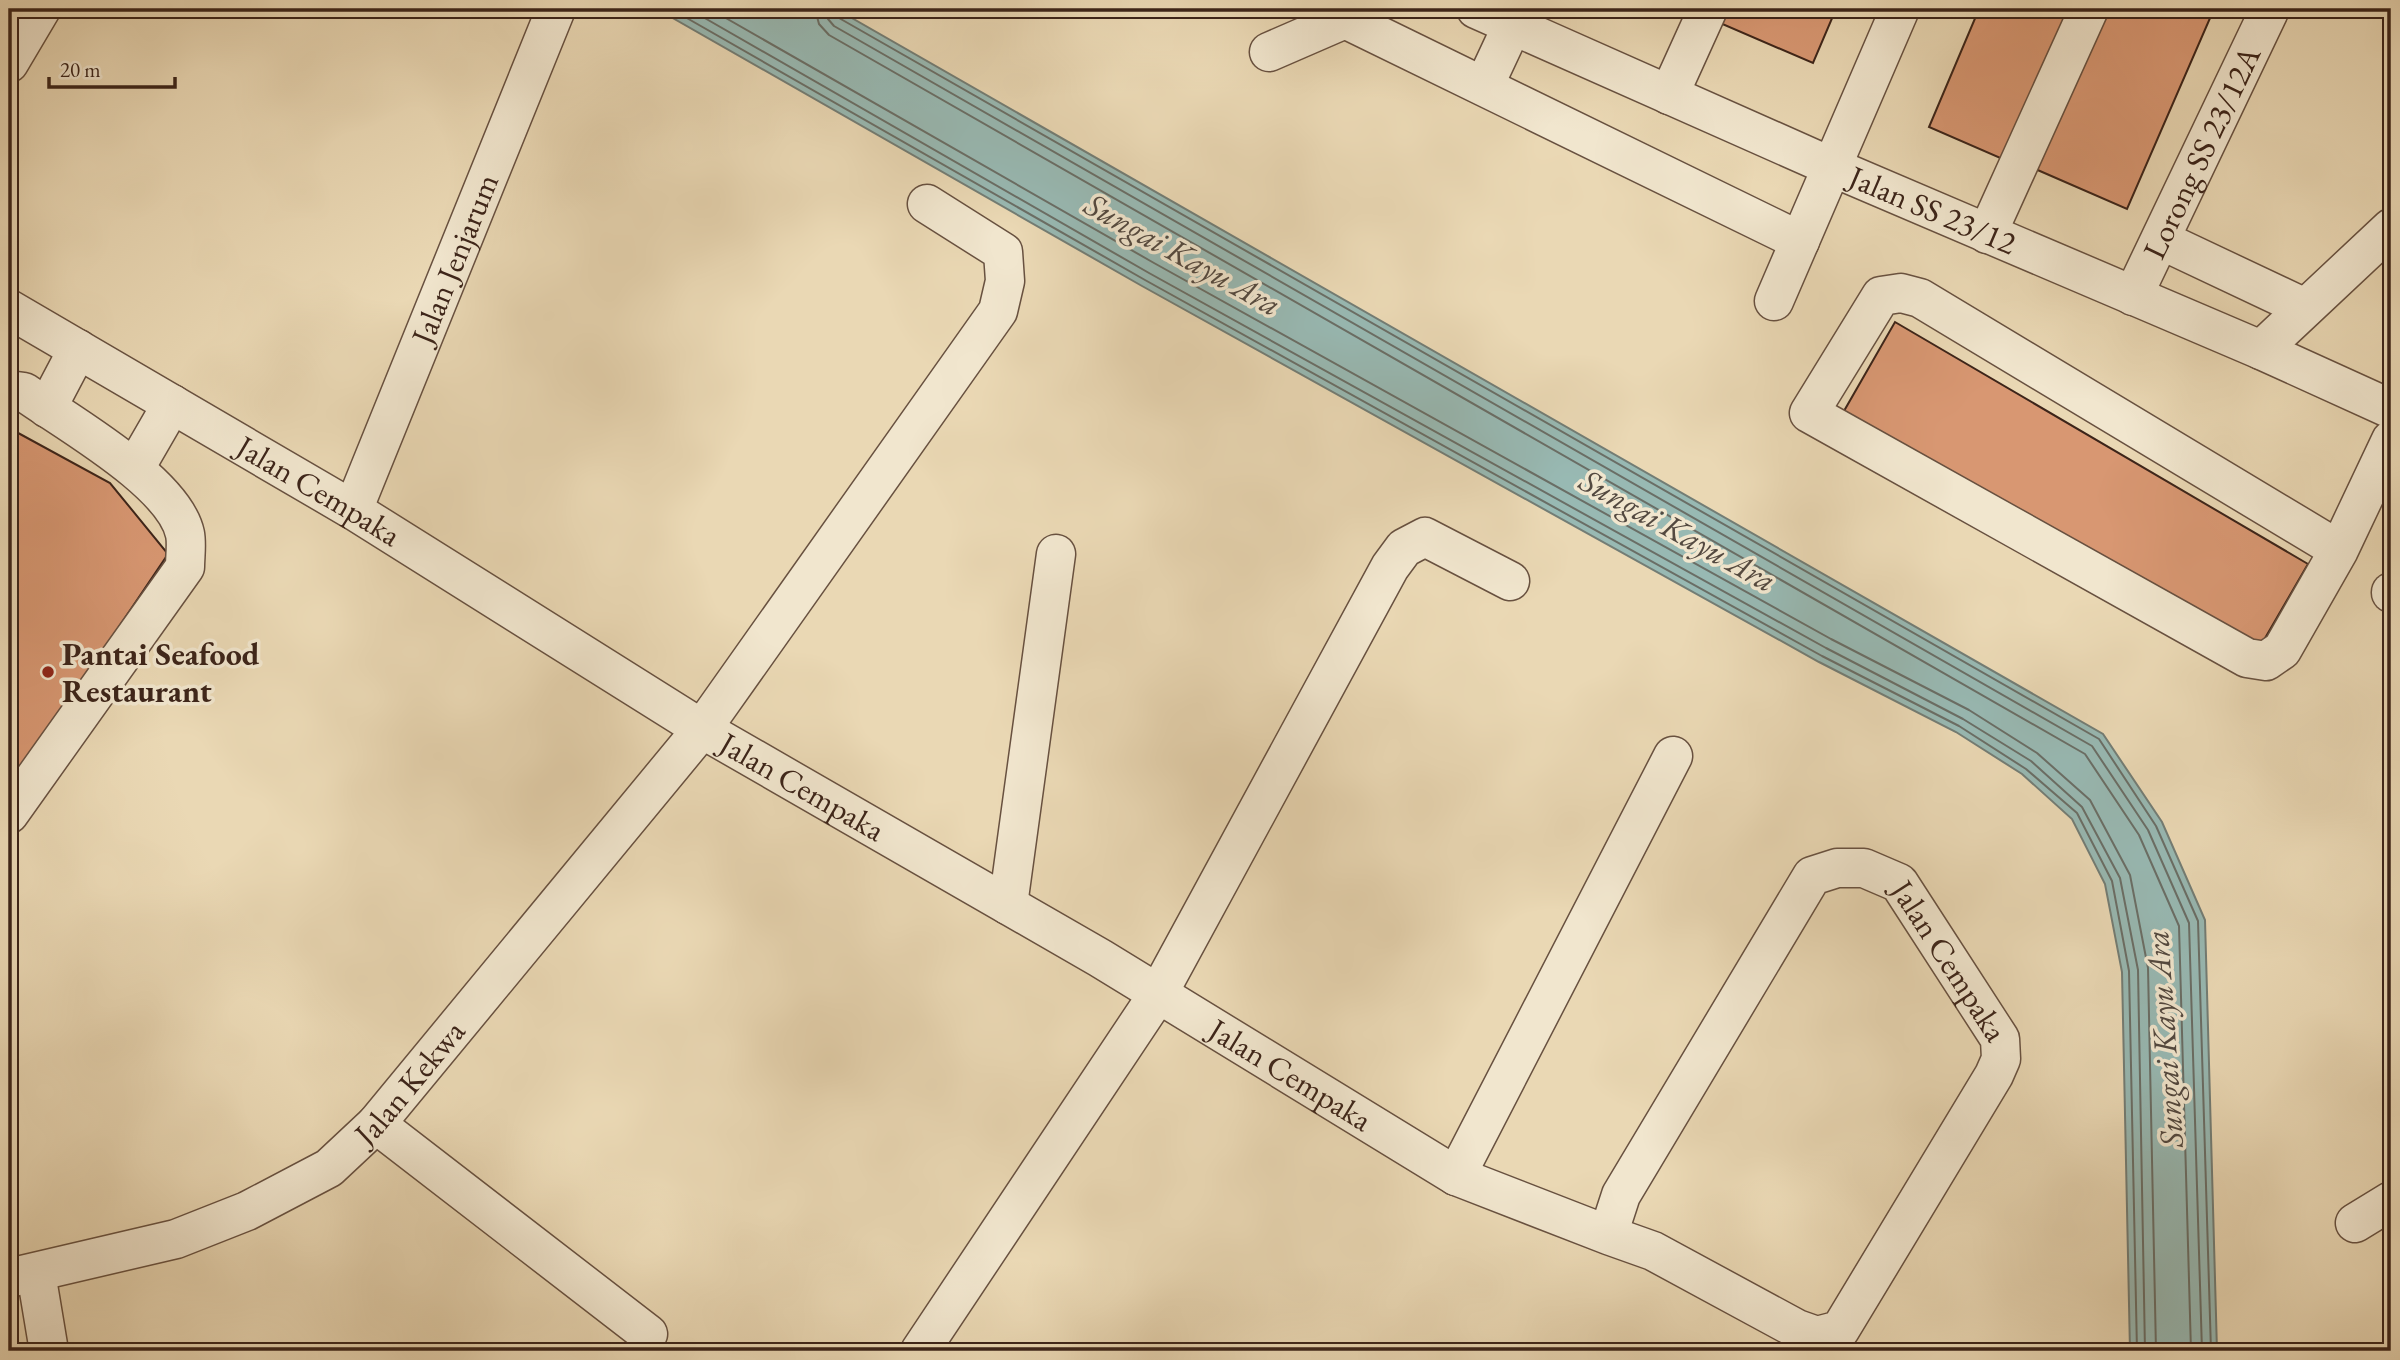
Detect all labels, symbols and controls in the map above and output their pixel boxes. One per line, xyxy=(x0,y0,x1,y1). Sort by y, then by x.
street label: Lorong SS 23/12A xyxy=(2133,38,2271,266)
scale bar xyxy=(49,46,175,90)
text: 20 m xyxy=(60,56,101,83)
street label: Jalan SS 23/12 xyxy=(1840,155,2023,264)
street label: Jalan Jenjarum xyxy=(400,167,508,353)
water label: Sungai Kayu Ara xyxy=(1076,182,1289,326)
street label: Jalan Cempaka xyxy=(226,424,409,556)
water label: Sungai Kayu Ara xyxy=(1571,458,1784,602)
place label: Pantai Seafood Restaurant xyxy=(62,633,260,712)
marker: Pantai Seafood Restaurant xyxy=(40,664,56,680)
street label: Jalan Cempaka xyxy=(709,721,893,851)
street label: Jalan Cempaka xyxy=(1880,870,2017,1050)
water label: Sungai Kayu Ara xyxy=(2135,929,2193,1150)
street label: Jalan Cempaka xyxy=(1198,1007,1380,1141)
street label: Jalan Kekwa xyxy=(343,1011,474,1157)

